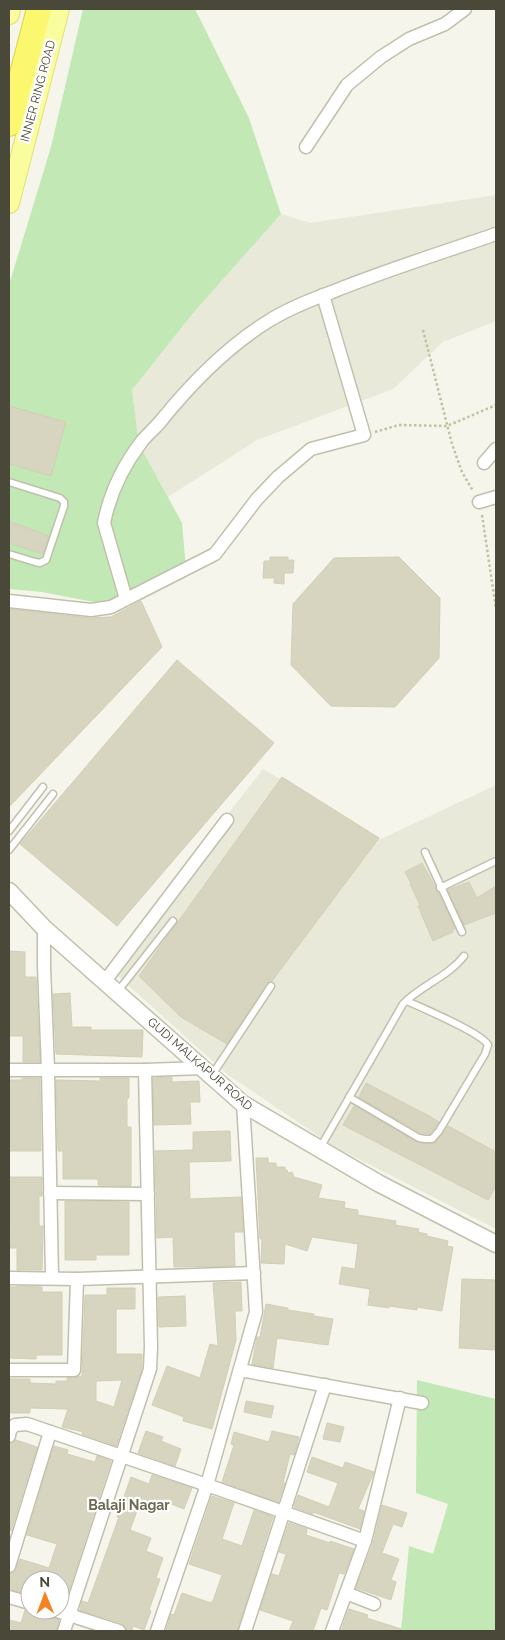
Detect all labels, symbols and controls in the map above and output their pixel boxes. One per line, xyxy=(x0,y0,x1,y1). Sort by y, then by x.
street label: INNER RING ROAD xyxy=(18,38,58,143)
street label: GUDI MALKAPUR ROAD xyxy=(145,1015,256,1114)
district label: Balaji Nagar xyxy=(88,1497,170,1513)
north arrow xyxy=(20,1570,70,1620)
text: N xyxy=(39,1574,50,1590)

